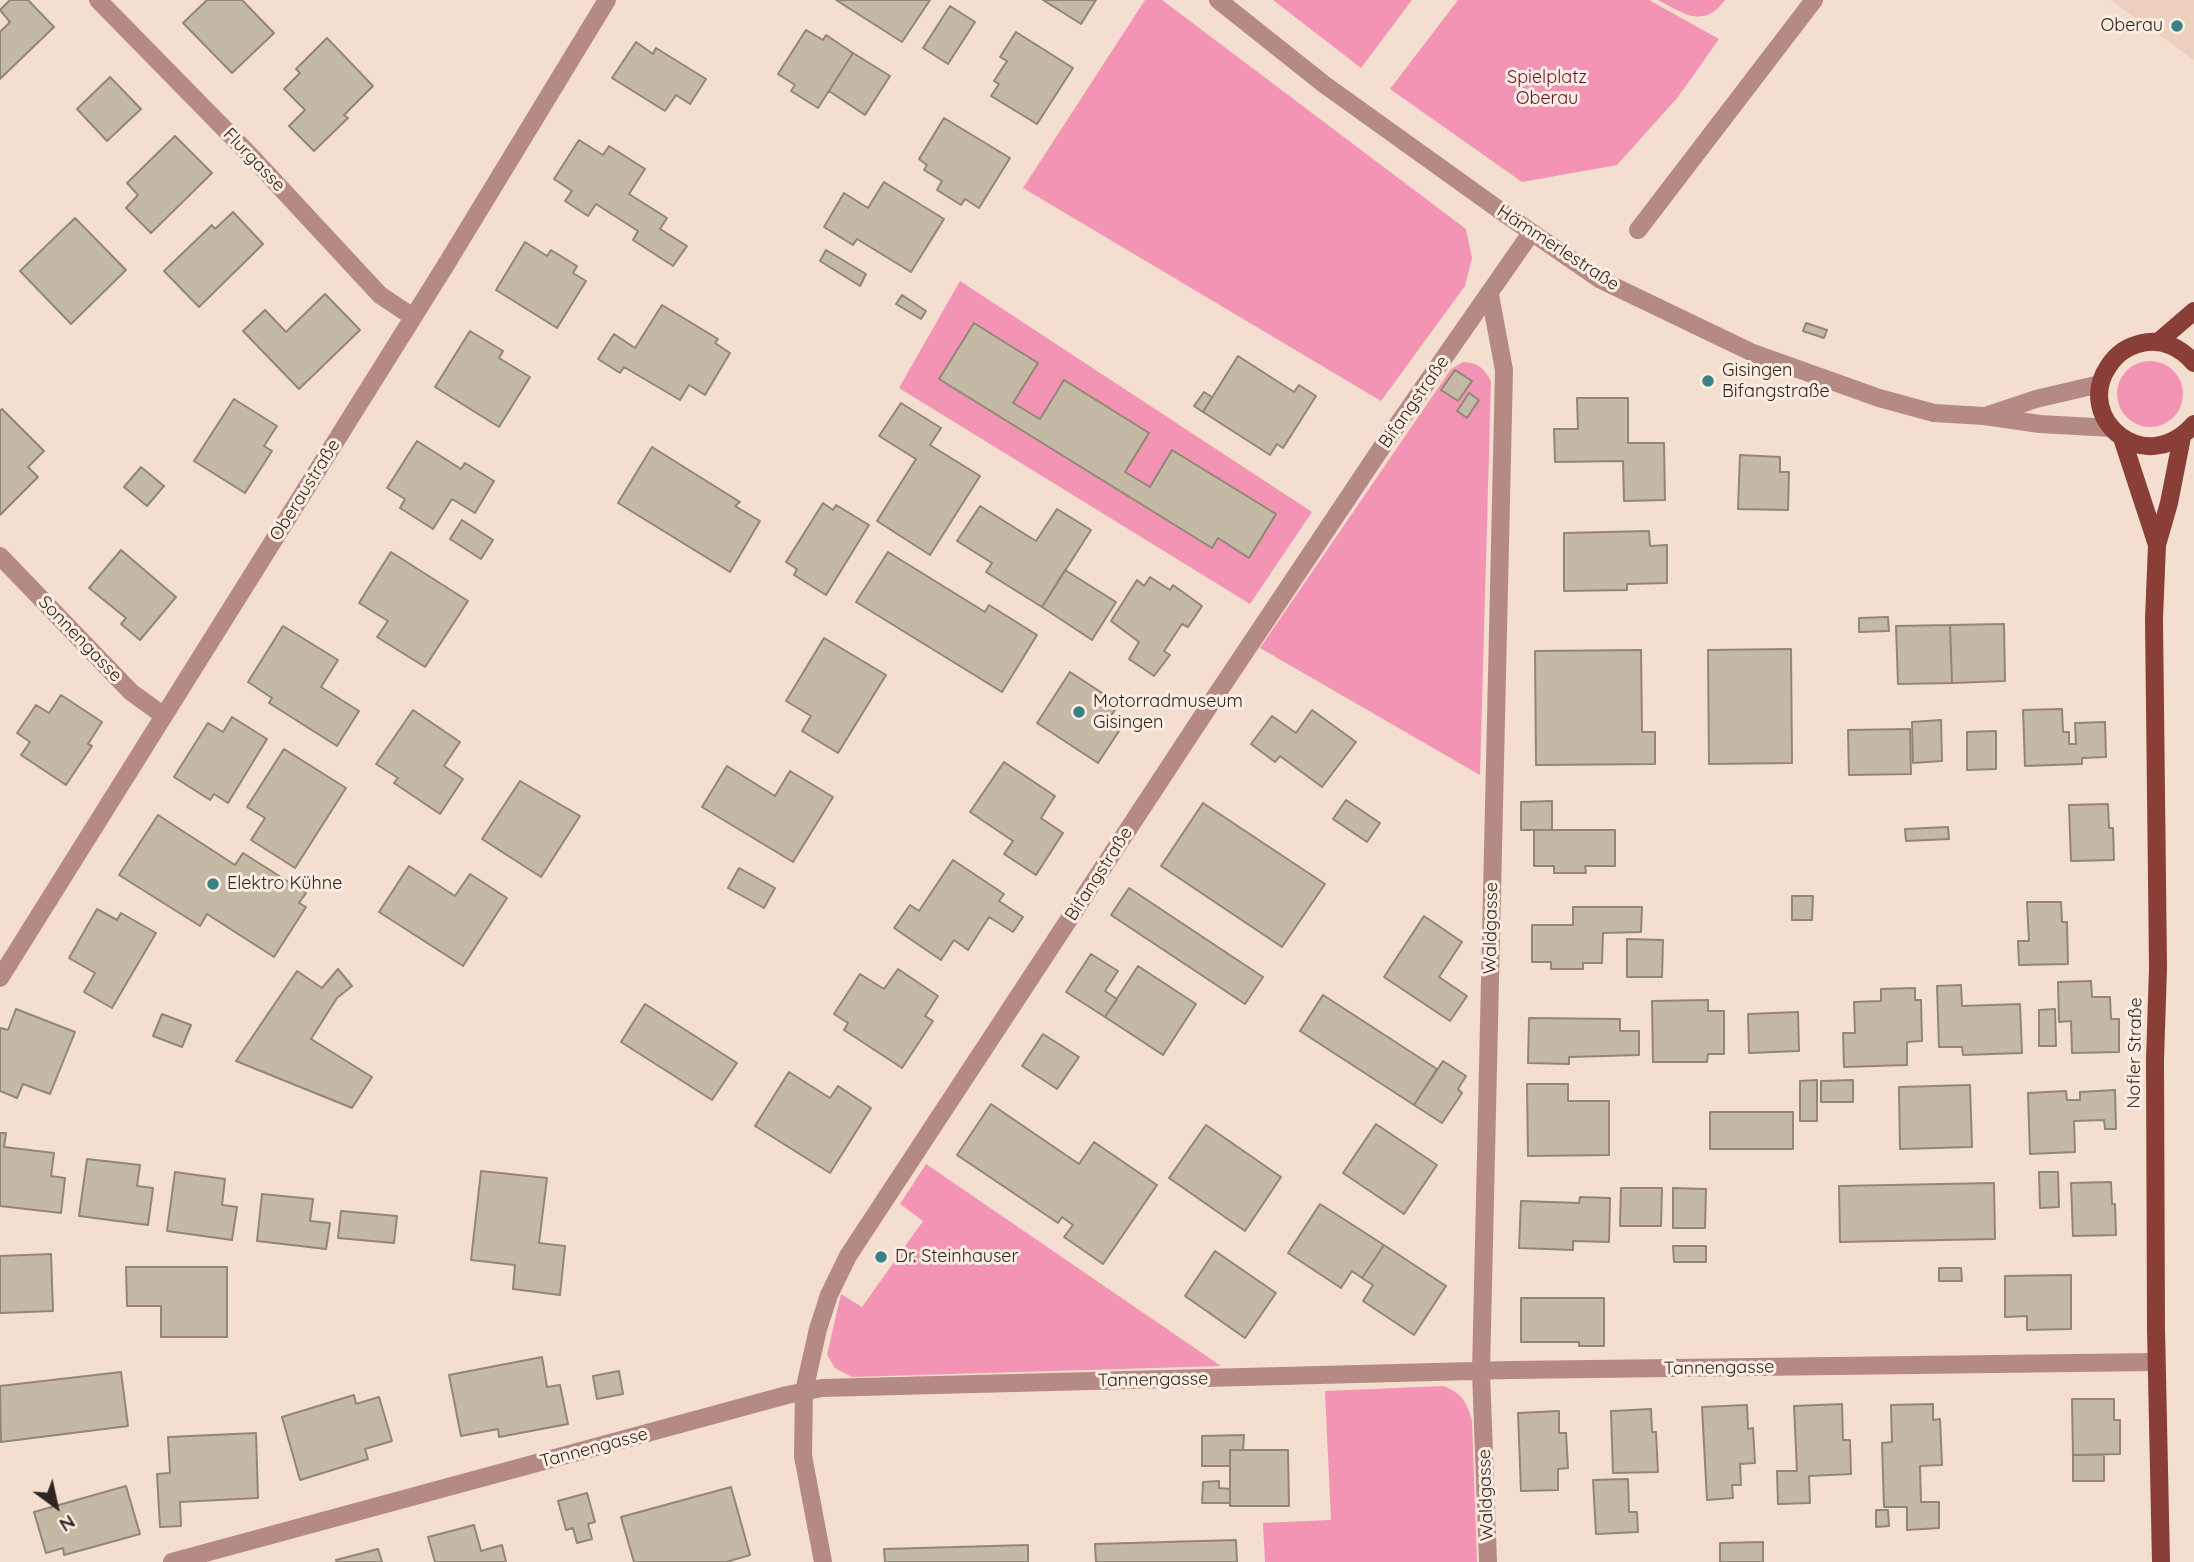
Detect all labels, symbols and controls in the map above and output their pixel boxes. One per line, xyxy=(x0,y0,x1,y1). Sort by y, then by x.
place label: Oberau xyxy=(2100,15,2163,37)
marker: Oberau xyxy=(2169,18,2185,34)
park label: Spielplatz Oberau xyxy=(1507,67,1587,110)
street label: Flurgasse xyxy=(218,124,290,196)
street label: Hämmerlestraße xyxy=(1493,200,1623,296)
street label: Bifangstraße xyxy=(1374,352,1454,452)
place label: Gisingen Bifangstraße xyxy=(1722,360,1830,402)
marker: Gisingen Bifangstraße xyxy=(1700,373,1716,389)
street label: Oberaustraße xyxy=(265,435,345,545)
street label: Sonnengasse xyxy=(34,591,126,687)
place label: Motorradmuseum Gisingen xyxy=(1093,691,1243,734)
marker: Motorradmuseum Gisingen xyxy=(1071,704,1087,720)
street label: Bifangstraße xyxy=(1061,823,1137,925)
place label: Elektro Kühne xyxy=(227,873,342,895)
marker: Elektro Kühne xyxy=(205,876,221,892)
street label: Waldgasse xyxy=(1479,882,1503,974)
street label: Nofler Straße xyxy=(2123,997,2147,1109)
place label: Dr. Steinhauser xyxy=(895,1246,1018,1268)
marker: Dr. Steinhauser xyxy=(873,1249,889,1265)
street label: Tannengasse xyxy=(1664,1356,1774,1380)
street label: Tannengasse xyxy=(1098,1368,1208,1392)
street label: Tannengasse xyxy=(538,1423,650,1473)
street label: Waldgasse xyxy=(1474,1449,1498,1541)
north arrow xyxy=(21,1471,91,1541)
text: N xyxy=(55,1510,80,1537)

